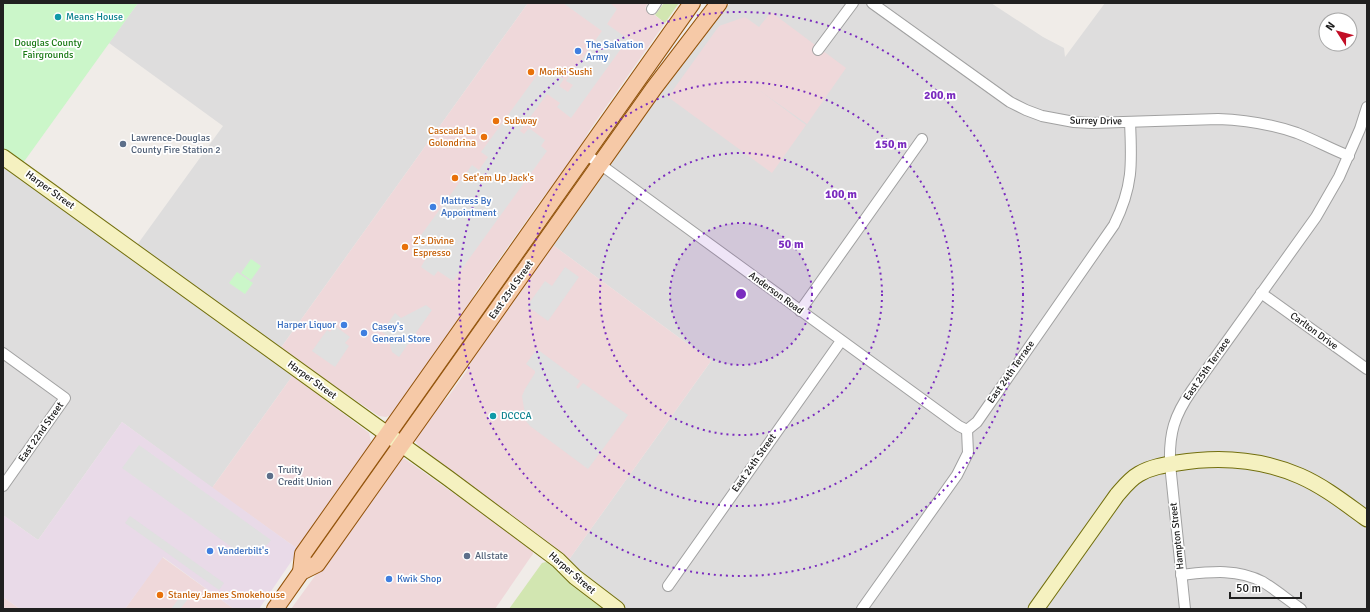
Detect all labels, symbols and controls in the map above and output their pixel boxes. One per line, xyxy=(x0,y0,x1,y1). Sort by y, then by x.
place label: Means House xyxy=(66,11,123,23)
marker: Means House xyxy=(53,12,63,22)
north arrow xyxy=(1318,12,1358,52)
text: N xyxy=(1323,19,1338,33)
park label: Douglas County Fairgrounds xyxy=(14,37,82,61)
place label: The Salvation Army xyxy=(586,39,643,63)
marker: The Salvation Army xyxy=(573,46,583,56)
place label: Moriki Sushi xyxy=(539,66,592,78)
marker: Moriki Sushi xyxy=(526,67,536,77)
text: 200 m xyxy=(924,88,956,103)
place label: Subway xyxy=(504,115,537,127)
street label: Surrey Drive xyxy=(1070,115,1122,127)
marker: Subway xyxy=(491,116,501,126)
place label: Cascada La Golondrina xyxy=(428,125,476,149)
place label: Lawrence-Douglas County Fire Station 2 xyxy=(131,132,221,156)
marker: Cascada La Golondrina xyxy=(479,132,489,142)
text: 150 m xyxy=(875,137,907,152)
marker: Lawrence-Douglas County Fire Station 2 xyxy=(118,139,128,149)
street label: Harper Street xyxy=(23,168,77,212)
place label: Set'em Up Jack's xyxy=(463,172,535,184)
marker: Set'em Up Jack's xyxy=(450,173,460,183)
text: 100 m xyxy=(825,187,857,202)
place label: Mattress By Appointment xyxy=(441,195,497,219)
marker: Mattress By Appointment xyxy=(428,202,438,212)
place label: Z's Divine Espresso xyxy=(413,235,454,259)
text: 50 m xyxy=(778,237,804,252)
marker: Z's Divine Espresso xyxy=(400,242,410,252)
street label: East 23rd Street xyxy=(486,258,536,322)
street label: Anderson Road xyxy=(747,269,805,317)
centre of rings xyxy=(734,287,748,301)
street label: Carlton Drive xyxy=(1288,310,1340,352)
place label: Harper Liquor xyxy=(277,319,336,331)
marker: Harper Liquor xyxy=(339,320,349,330)
place label: Casey's General Store xyxy=(372,321,430,345)
marker: Casey's General Store xyxy=(359,328,369,338)
street label: East 25th Terrace xyxy=(1181,335,1233,403)
street label: East 24th Terrace xyxy=(985,338,1037,406)
street label: Harper Street xyxy=(285,358,339,402)
street label: East 22nd Street xyxy=(16,399,66,464)
place label: DCCCA xyxy=(501,410,532,422)
marker: DCCCA xyxy=(488,411,498,421)
street label: East 24th Street xyxy=(729,431,779,495)
place label: Truity Credit Union xyxy=(278,464,332,488)
marker: Truity Credit Union xyxy=(265,471,275,481)
street label: Hampton Street xyxy=(1167,501,1186,570)
place label: Vanderbilt's xyxy=(218,545,269,557)
marker: Vanderbilt's xyxy=(205,546,215,556)
place label: Allstate xyxy=(475,550,508,562)
street label: Harper Street xyxy=(546,550,598,597)
marker: Allstate xyxy=(462,551,472,561)
place label: Kwik Shop xyxy=(397,573,442,585)
marker: Kwik Shop xyxy=(384,574,394,584)
scale bar xyxy=(1230,574,1301,600)
text: 50 m xyxy=(1236,581,1261,596)
place label: Stanley James Smokehouse xyxy=(168,589,285,601)
marker: Stanley James Smokehouse xyxy=(155,590,165,600)

